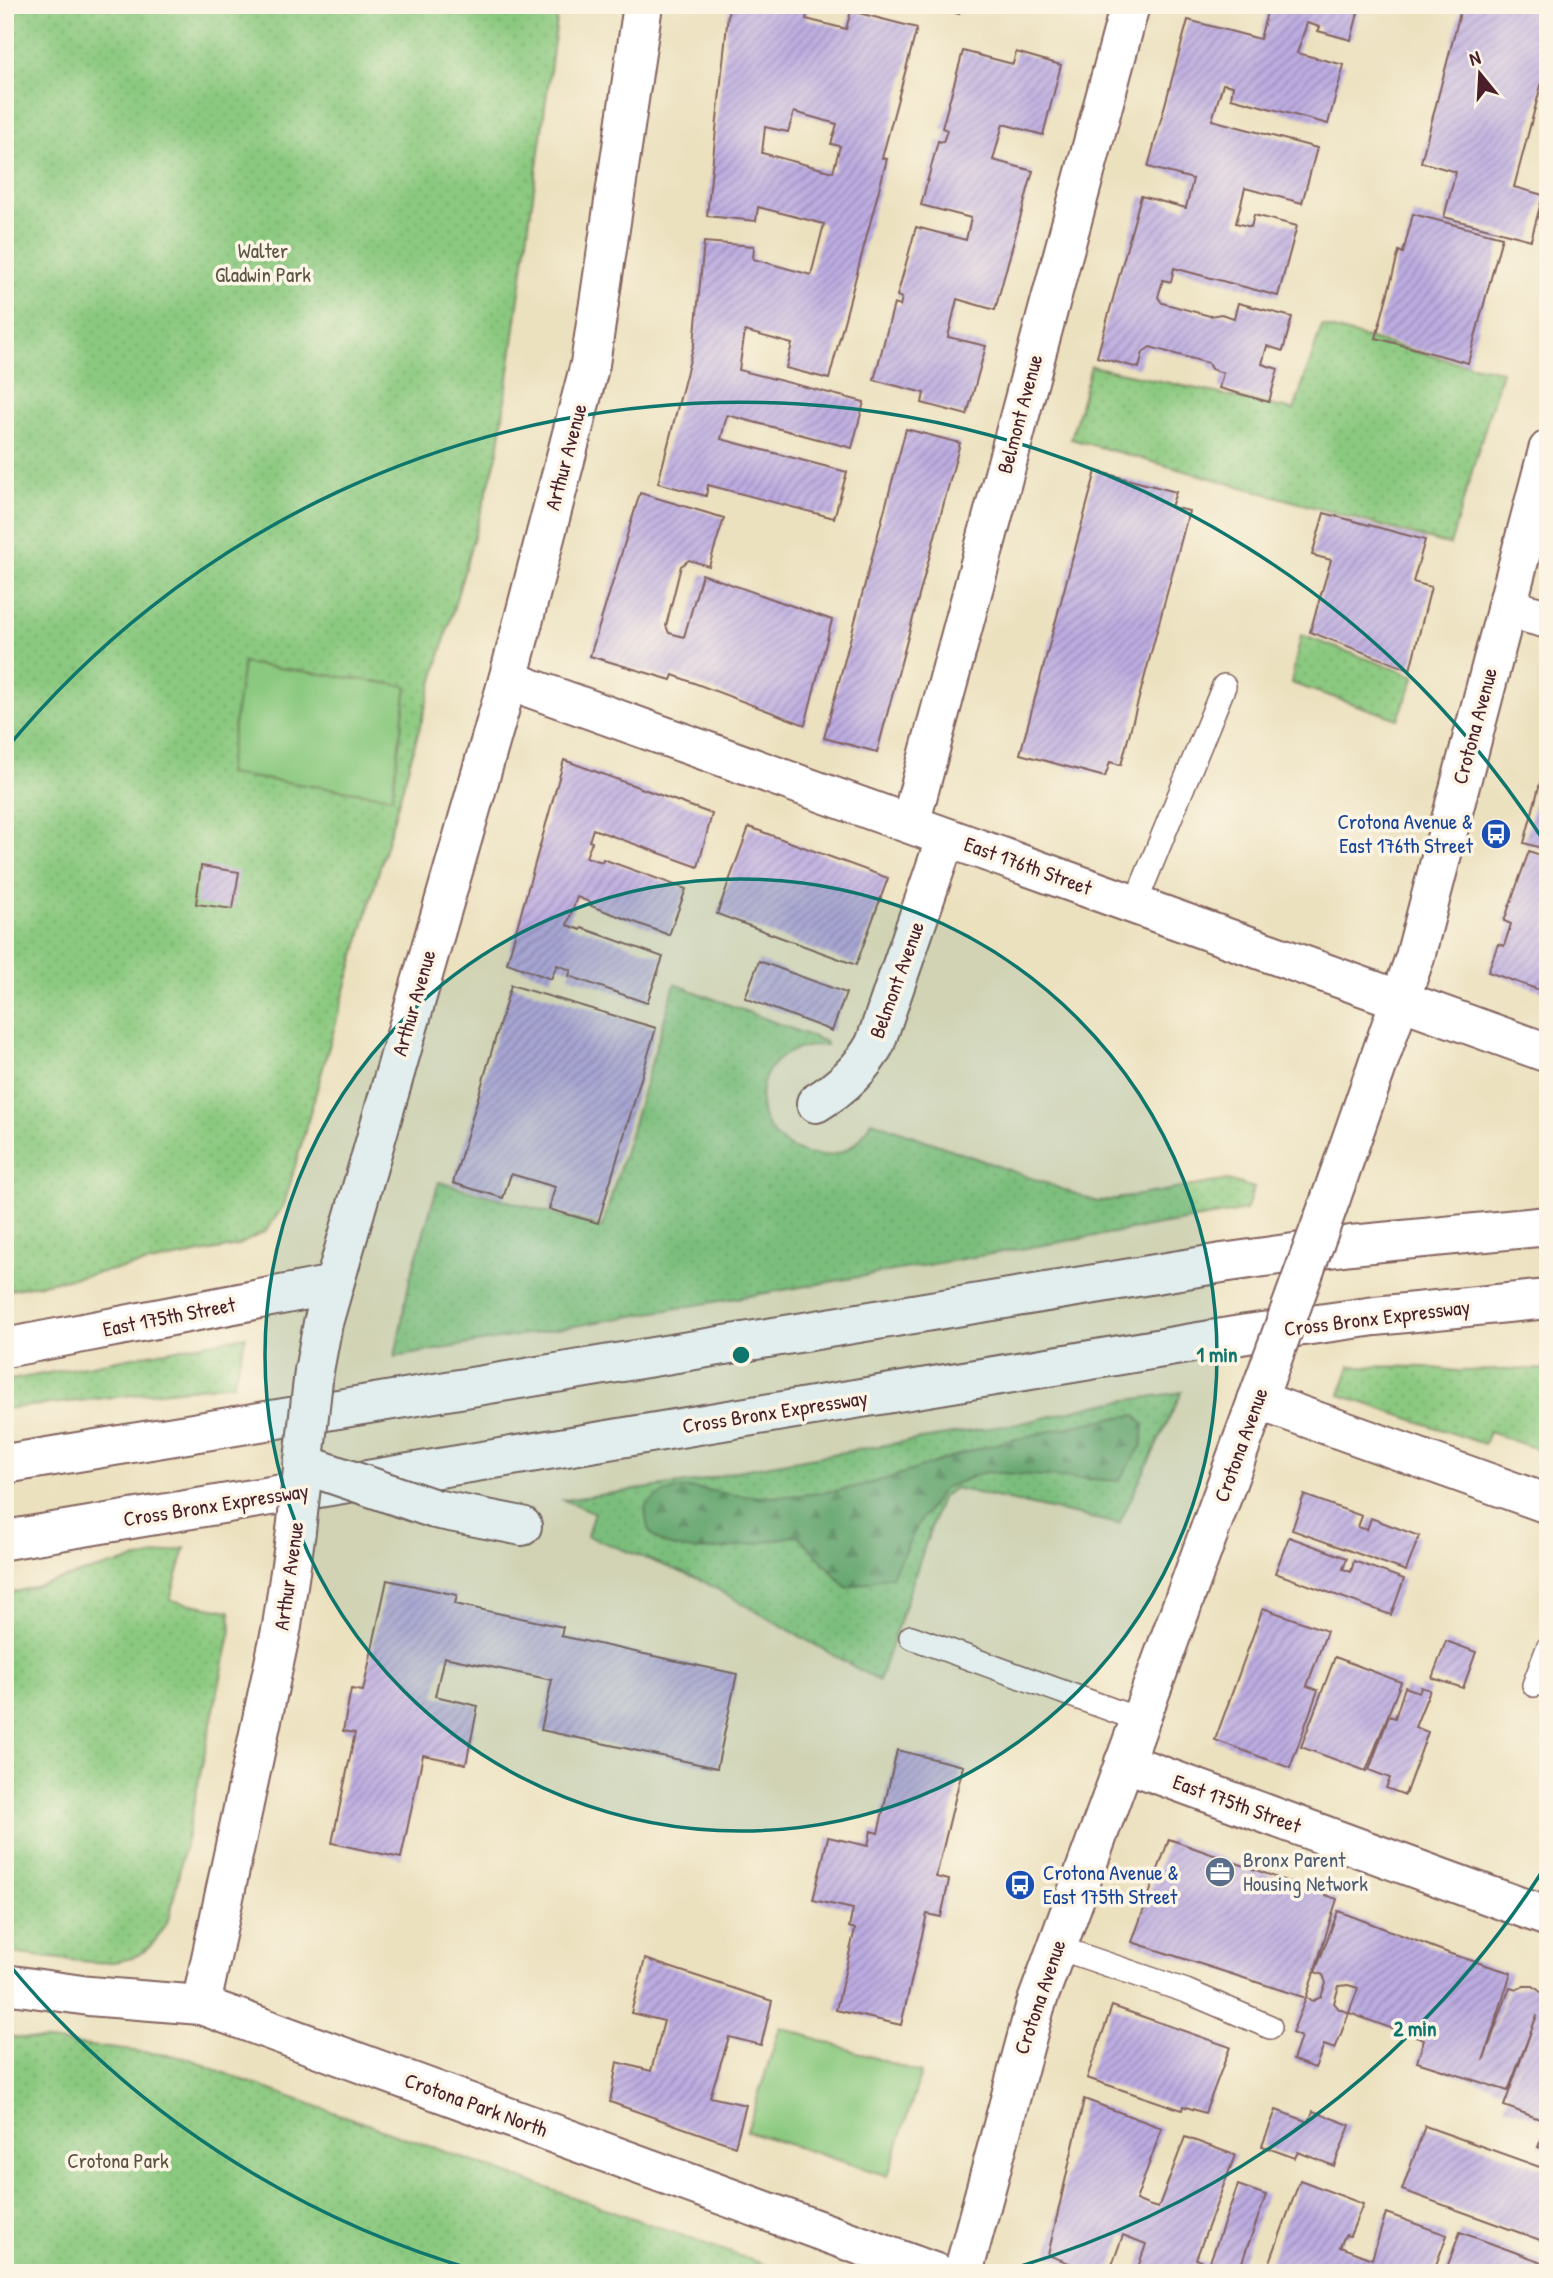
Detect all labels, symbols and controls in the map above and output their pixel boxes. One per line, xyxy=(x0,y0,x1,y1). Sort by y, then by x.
north arrow xyxy=(1444,38,1514,108)
text: N xyxy=(1466,44,1484,72)
park label: Walter Gladwin Park xyxy=(215,236,311,289)
street label: Belmont Avenue xyxy=(990,351,1049,477)
street label: Arthur Avenue xyxy=(537,400,594,513)
street label: Crotona Avenue xyxy=(1445,664,1504,787)
place label: Crotona Avenue & East 176th Street xyxy=(1337,807,1474,860)
bus stop icon: Crotona Avenue & East 176th Street xyxy=(1479,817,1513,851)
street label: East 176th Street xyxy=(960,829,1097,902)
street label: Belmont Avenue xyxy=(862,917,931,1042)
street label: Arthur Avenue xyxy=(385,946,442,1059)
street label: East 175th Street xyxy=(100,1289,238,1344)
street label: Cross Bronx Expressway xyxy=(1282,1292,1472,1343)
text: 1 min xyxy=(1197,1340,1237,1369)
centre of rings xyxy=(729,1343,753,1367)
street label: Cross Bronx Expressway xyxy=(680,1383,870,1440)
street label: Crotona Avenue xyxy=(1206,1384,1275,1506)
street label: Cross Bronx Expressway xyxy=(121,1476,311,1533)
street label: Arthur Avenue xyxy=(267,1520,310,1632)
street label: East 175th Street xyxy=(1169,1767,1306,1840)
place label: Bronx Parent Housing Network xyxy=(1243,1845,1368,1898)
office icon: Bronx Parent Housing Network xyxy=(1203,1855,1237,1889)
place label: Crotona Avenue & East 175th Street xyxy=(1043,1858,1179,1911)
bus stop icon: Crotona Avenue & East 175th Street xyxy=(1003,1868,1037,1902)
street label: Crotona Avenue xyxy=(1006,1936,1073,2058)
text: 2 min xyxy=(1393,2014,1437,2043)
street label: Crotona Park North xyxy=(401,2065,552,2144)
park label: Crotona Park xyxy=(67,2146,169,2175)

